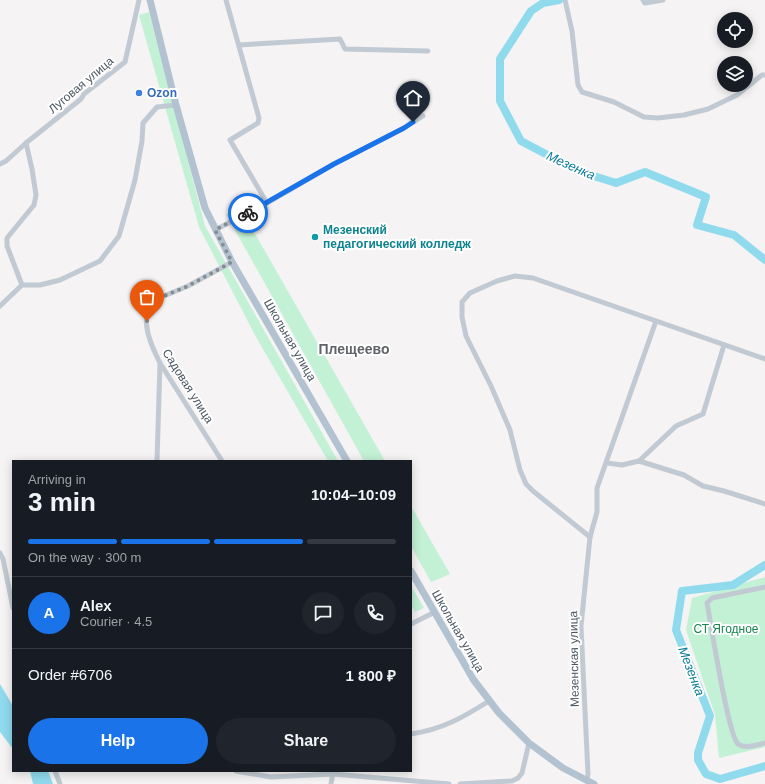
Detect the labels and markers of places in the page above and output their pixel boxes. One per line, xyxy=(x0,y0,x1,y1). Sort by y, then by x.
pin xyxy=(396,81,430,122)
place label: Ozon xyxy=(147,86,177,100)
marker: Ozon xyxy=(134,88,144,98)
place label: Мезенский педагогический колледж xyxy=(323,223,471,251)
marker: Мезенский педагогический колледж xyxy=(310,232,320,242)
pin xyxy=(130,280,164,321)

